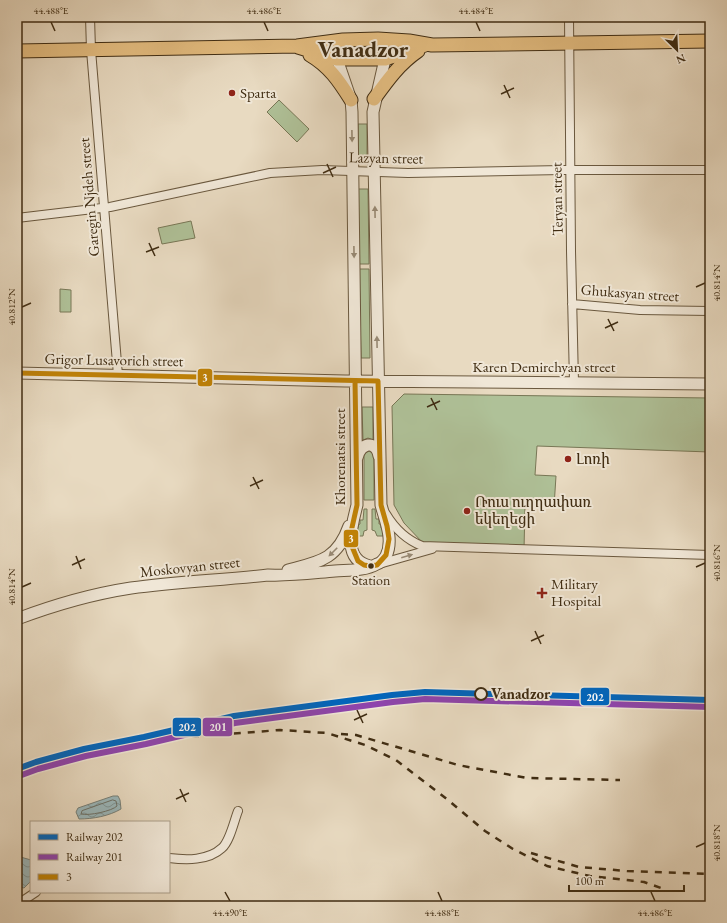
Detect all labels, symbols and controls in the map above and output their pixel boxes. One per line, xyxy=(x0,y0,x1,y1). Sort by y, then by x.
text: 44.488°E xyxy=(34,4,69,17)
text: 44.486°E xyxy=(247,4,282,17)
text: 44.484°E xyxy=(459,4,494,17)
north arrow xyxy=(657,30,697,70)
district label: Vanadzor xyxy=(318,34,409,64)
text: N xyxy=(674,51,688,67)
place label: Sparta xyxy=(240,83,276,102)
marker: Sparta xyxy=(227,88,237,98)
one-way arrow xyxy=(349,130,355,143)
street label: Garegin Njdeh street xyxy=(74,137,103,257)
street label: Lazyan street xyxy=(349,147,424,168)
street label: Teryan street xyxy=(546,162,567,236)
one-way arrow xyxy=(371,206,378,218)
one-way arrow xyxy=(350,246,357,258)
text: 40.814°N xyxy=(710,264,723,302)
street label: Ghukasyan street xyxy=(580,280,680,305)
text: 40.812°N xyxy=(5,288,18,326)
one-way arrow xyxy=(374,335,380,348)
street label: Grigor Lusavorich street xyxy=(44,349,184,370)
street label: Karen Demirchyan street xyxy=(473,357,616,376)
line badge: 3 xyxy=(197,368,213,387)
text: 3 xyxy=(202,370,208,384)
street label: Khorenatsi street xyxy=(330,408,349,506)
place label: Լոռի xyxy=(576,449,610,468)
marker: Լոռի xyxy=(563,454,573,464)
place label: Ռուս ուղղափառ եկեղեցի xyxy=(475,492,592,528)
marker: Ռուս ուղղափառ եկեղեցի xyxy=(462,506,472,516)
line badge: 3 xyxy=(343,529,359,548)
text: 3 xyxy=(348,531,354,545)
text: 40.816°N xyxy=(710,544,723,582)
one-way arrow xyxy=(328,547,338,557)
street label: Moskovyan street xyxy=(139,552,241,581)
one-way arrow xyxy=(401,553,413,559)
marker: Station xyxy=(366,561,376,571)
text: 40.814°N xyxy=(5,568,18,606)
place label: Station xyxy=(352,571,391,589)
place label: Military Hospital xyxy=(551,574,602,610)
marker: Military Hospital xyxy=(536,587,548,599)
place label: Vanadzor xyxy=(491,684,551,703)
marker: Vanadzor xyxy=(474,687,488,701)
line badge: 202 xyxy=(580,687,610,706)
text: 202 xyxy=(586,690,604,704)
line badge: 202 xyxy=(172,717,202,737)
line badge: 201 xyxy=(202,717,233,737)
text: 202 xyxy=(178,720,196,734)
text: 201 xyxy=(209,720,227,734)
legend xyxy=(30,821,170,893)
text: 40.818°N xyxy=(710,824,723,862)
text: Railway 202 xyxy=(66,829,123,845)
text: Railway 201 xyxy=(66,849,123,865)
scale bar xyxy=(569,867,684,893)
text: 3 xyxy=(66,869,72,885)
text: 100 m xyxy=(575,873,605,889)
text: 44.490°E xyxy=(213,906,248,919)
text: 44.488°E xyxy=(425,906,460,919)
text: 44.486°E xyxy=(638,906,673,919)

